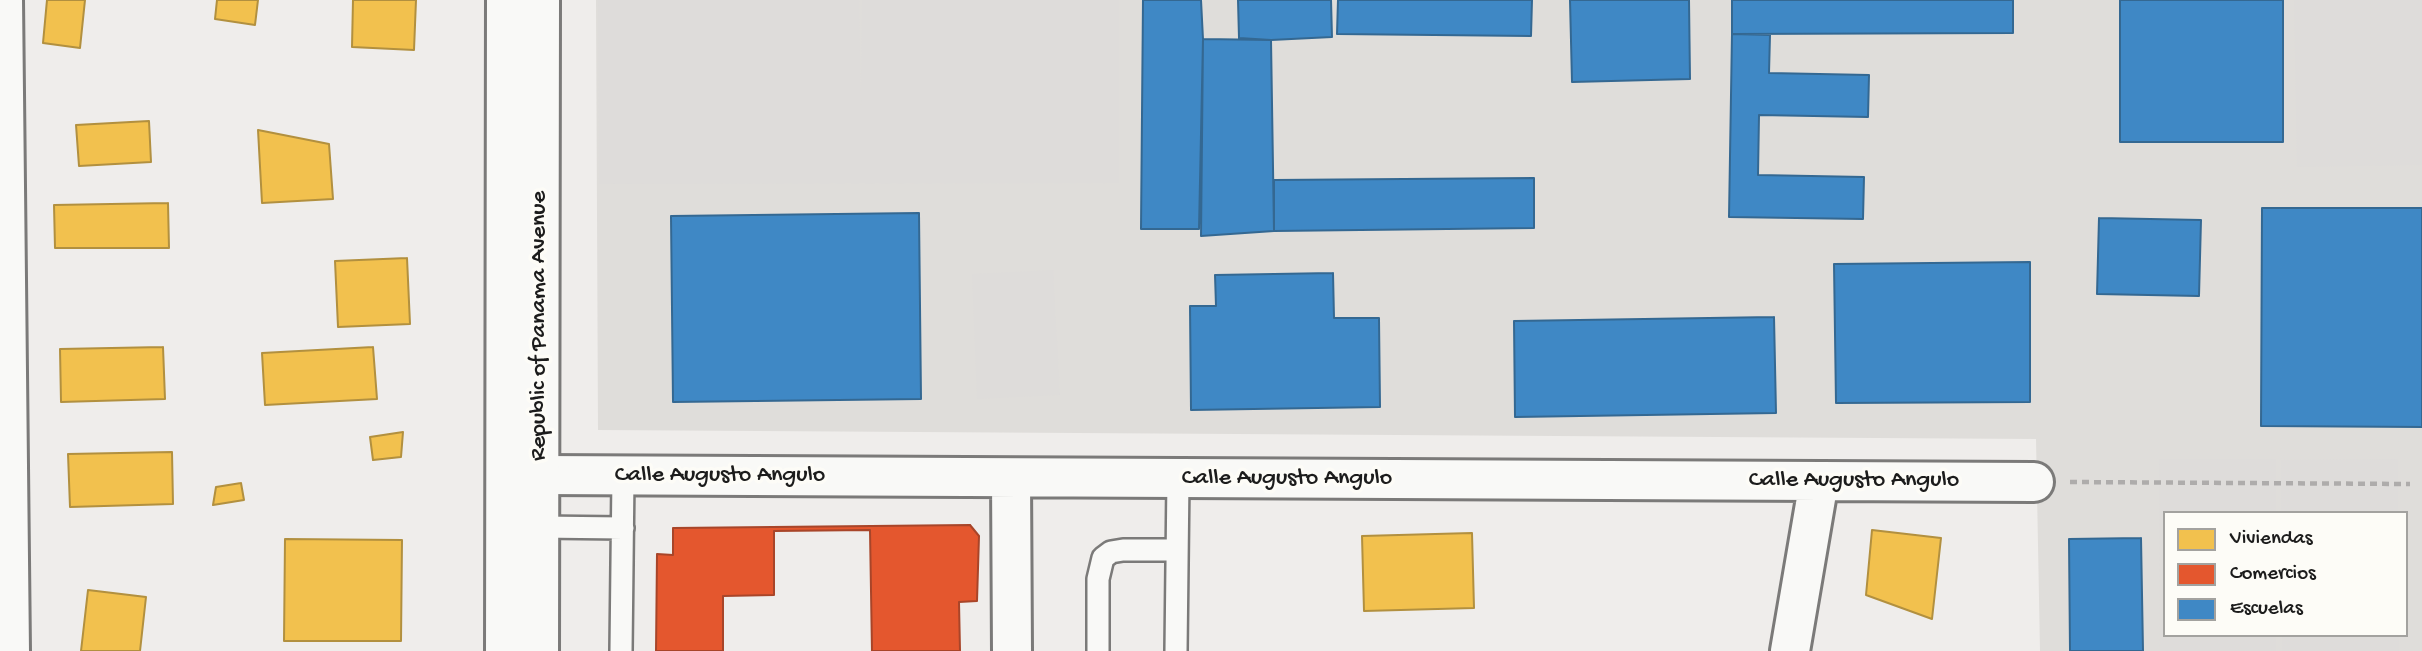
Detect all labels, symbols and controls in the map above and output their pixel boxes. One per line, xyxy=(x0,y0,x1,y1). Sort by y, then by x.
street label: Republic of Panama Avenue xyxy=(526,191,554,461)
street label: Calle Augusto Angulo xyxy=(615,462,825,490)
street label: Calle Augusto Angulo xyxy=(1182,465,1392,493)
street label: Calle Augusto Angulo xyxy=(1749,467,1959,495)
legend xyxy=(2163,511,2408,637)
text: Viviendas xyxy=(2230,527,2313,552)
text: Comercios xyxy=(2230,562,2316,587)
text: Escuelas xyxy=(2230,597,2303,622)

